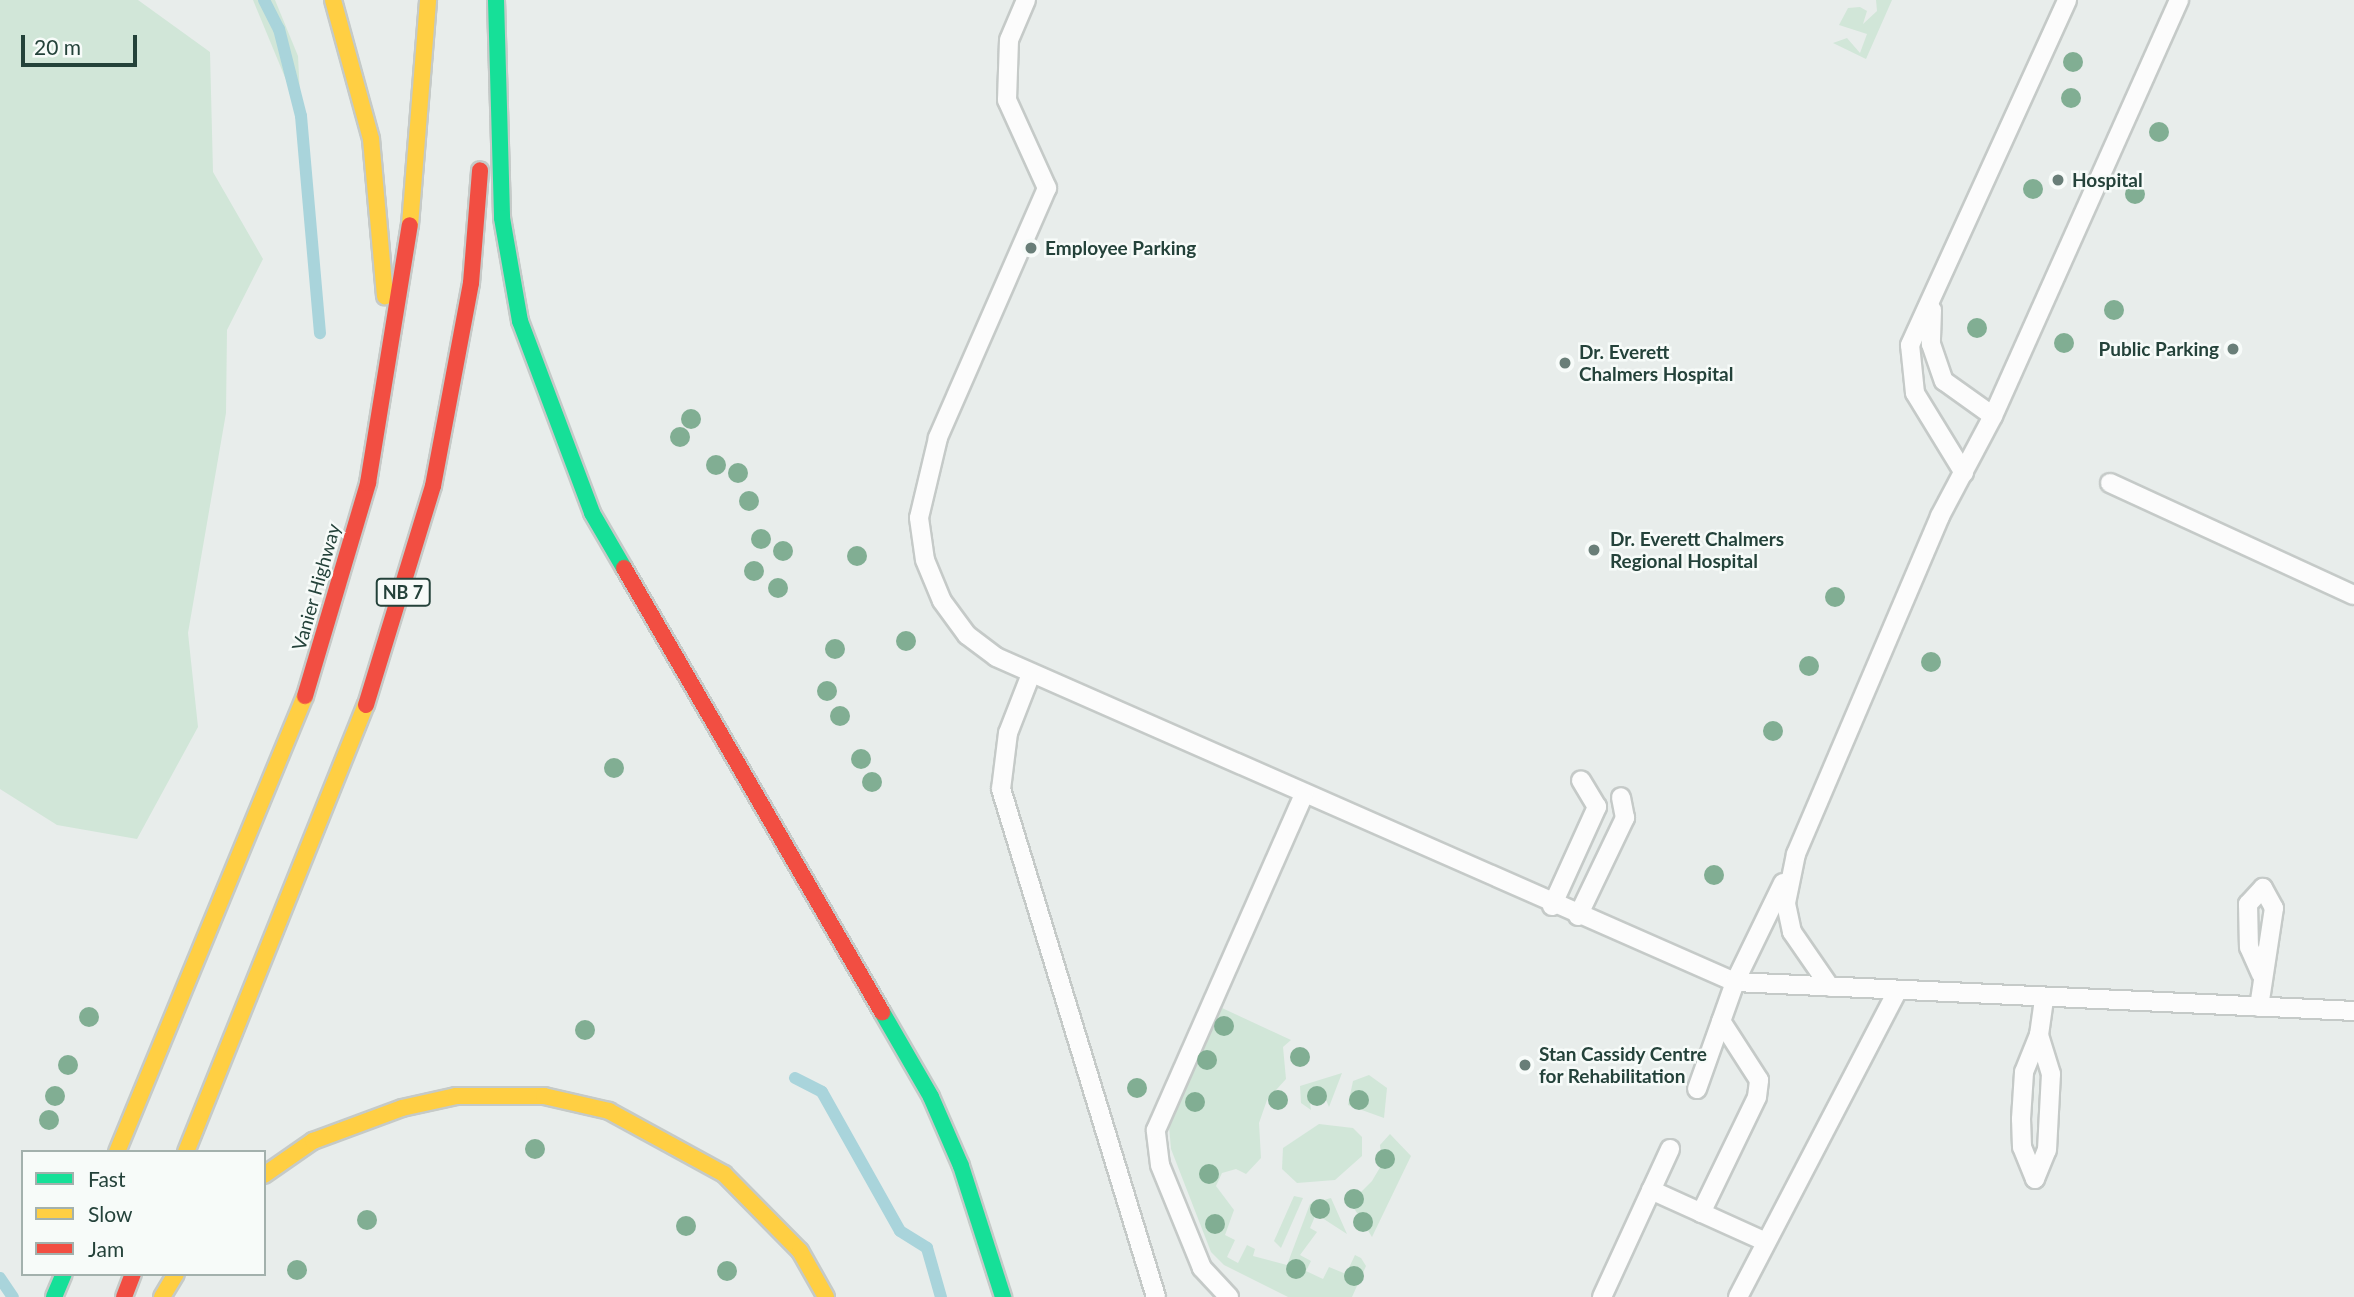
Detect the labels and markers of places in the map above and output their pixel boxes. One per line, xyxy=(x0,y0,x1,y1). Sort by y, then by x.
place label: Hospital xyxy=(2072,169,2143,191)
marker: Hospital xyxy=(2050,172,2066,188)
place label: Employee Parking xyxy=(1045,237,1196,259)
marker: Employee Parking xyxy=(1023,240,1039,256)
place label: Public Parking xyxy=(2099,338,2219,360)
place label: Dr. Everett Chalmers Hospital xyxy=(1579,341,1733,385)
marker: Public Parking xyxy=(2225,341,2241,357)
marker: Dr. Everett Chalmers Hospital xyxy=(1557,355,1573,371)
place label: Dr. Everett Chalmers Regional Hospital xyxy=(1610,528,1784,572)
marker: Dr. Everett Chalmers Regional Hospital xyxy=(1584,540,1604,560)
place label: Stan Cassidy Centre for Rehabilitation xyxy=(1539,1043,1707,1087)
marker: Stan Cassidy Centre for Rehabilitation xyxy=(1517,1057,1533,1073)

